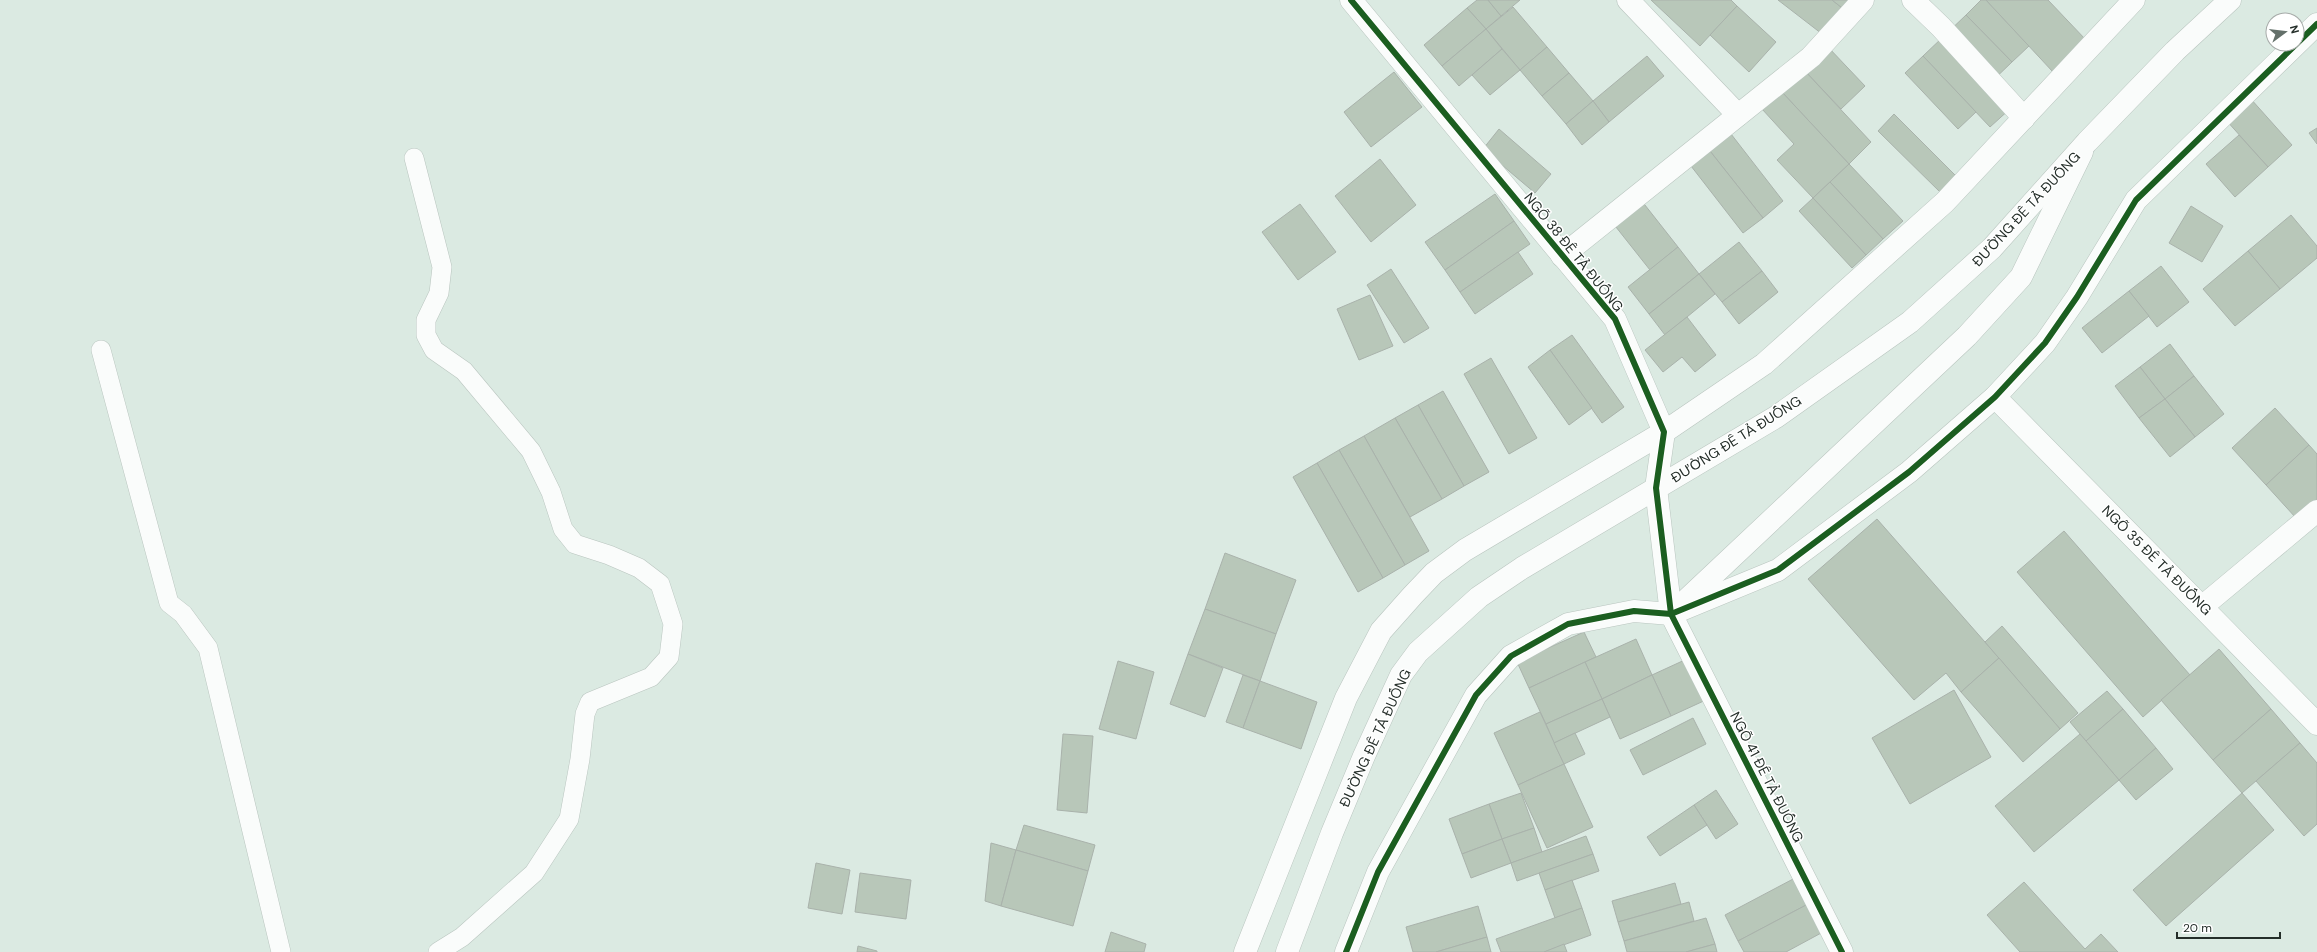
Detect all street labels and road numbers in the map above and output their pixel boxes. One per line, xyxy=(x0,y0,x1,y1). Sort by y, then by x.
street label: ĐƯỜNG ĐÊ TẢ ĐUỐNG xyxy=(1968,148,2084,270)
street label: NGÕ 38 ĐÊ TẢ ĐUỐNG xyxy=(1520,189,1628,315)
street label: ĐƯỜNG ĐÊ TẢ ĐUỐNG xyxy=(1667,391,1805,487)
street label: NGÕ 35 ĐÊ TẢ ĐUỐNG xyxy=(2098,501,2216,619)
street label: ĐƯỜNG ĐÊ TẢ ĐUỐNG xyxy=(1335,666,1415,810)
street label: NGÕ 41 ĐÊ TẢ ĐUỐNG xyxy=(1726,709,1808,845)

